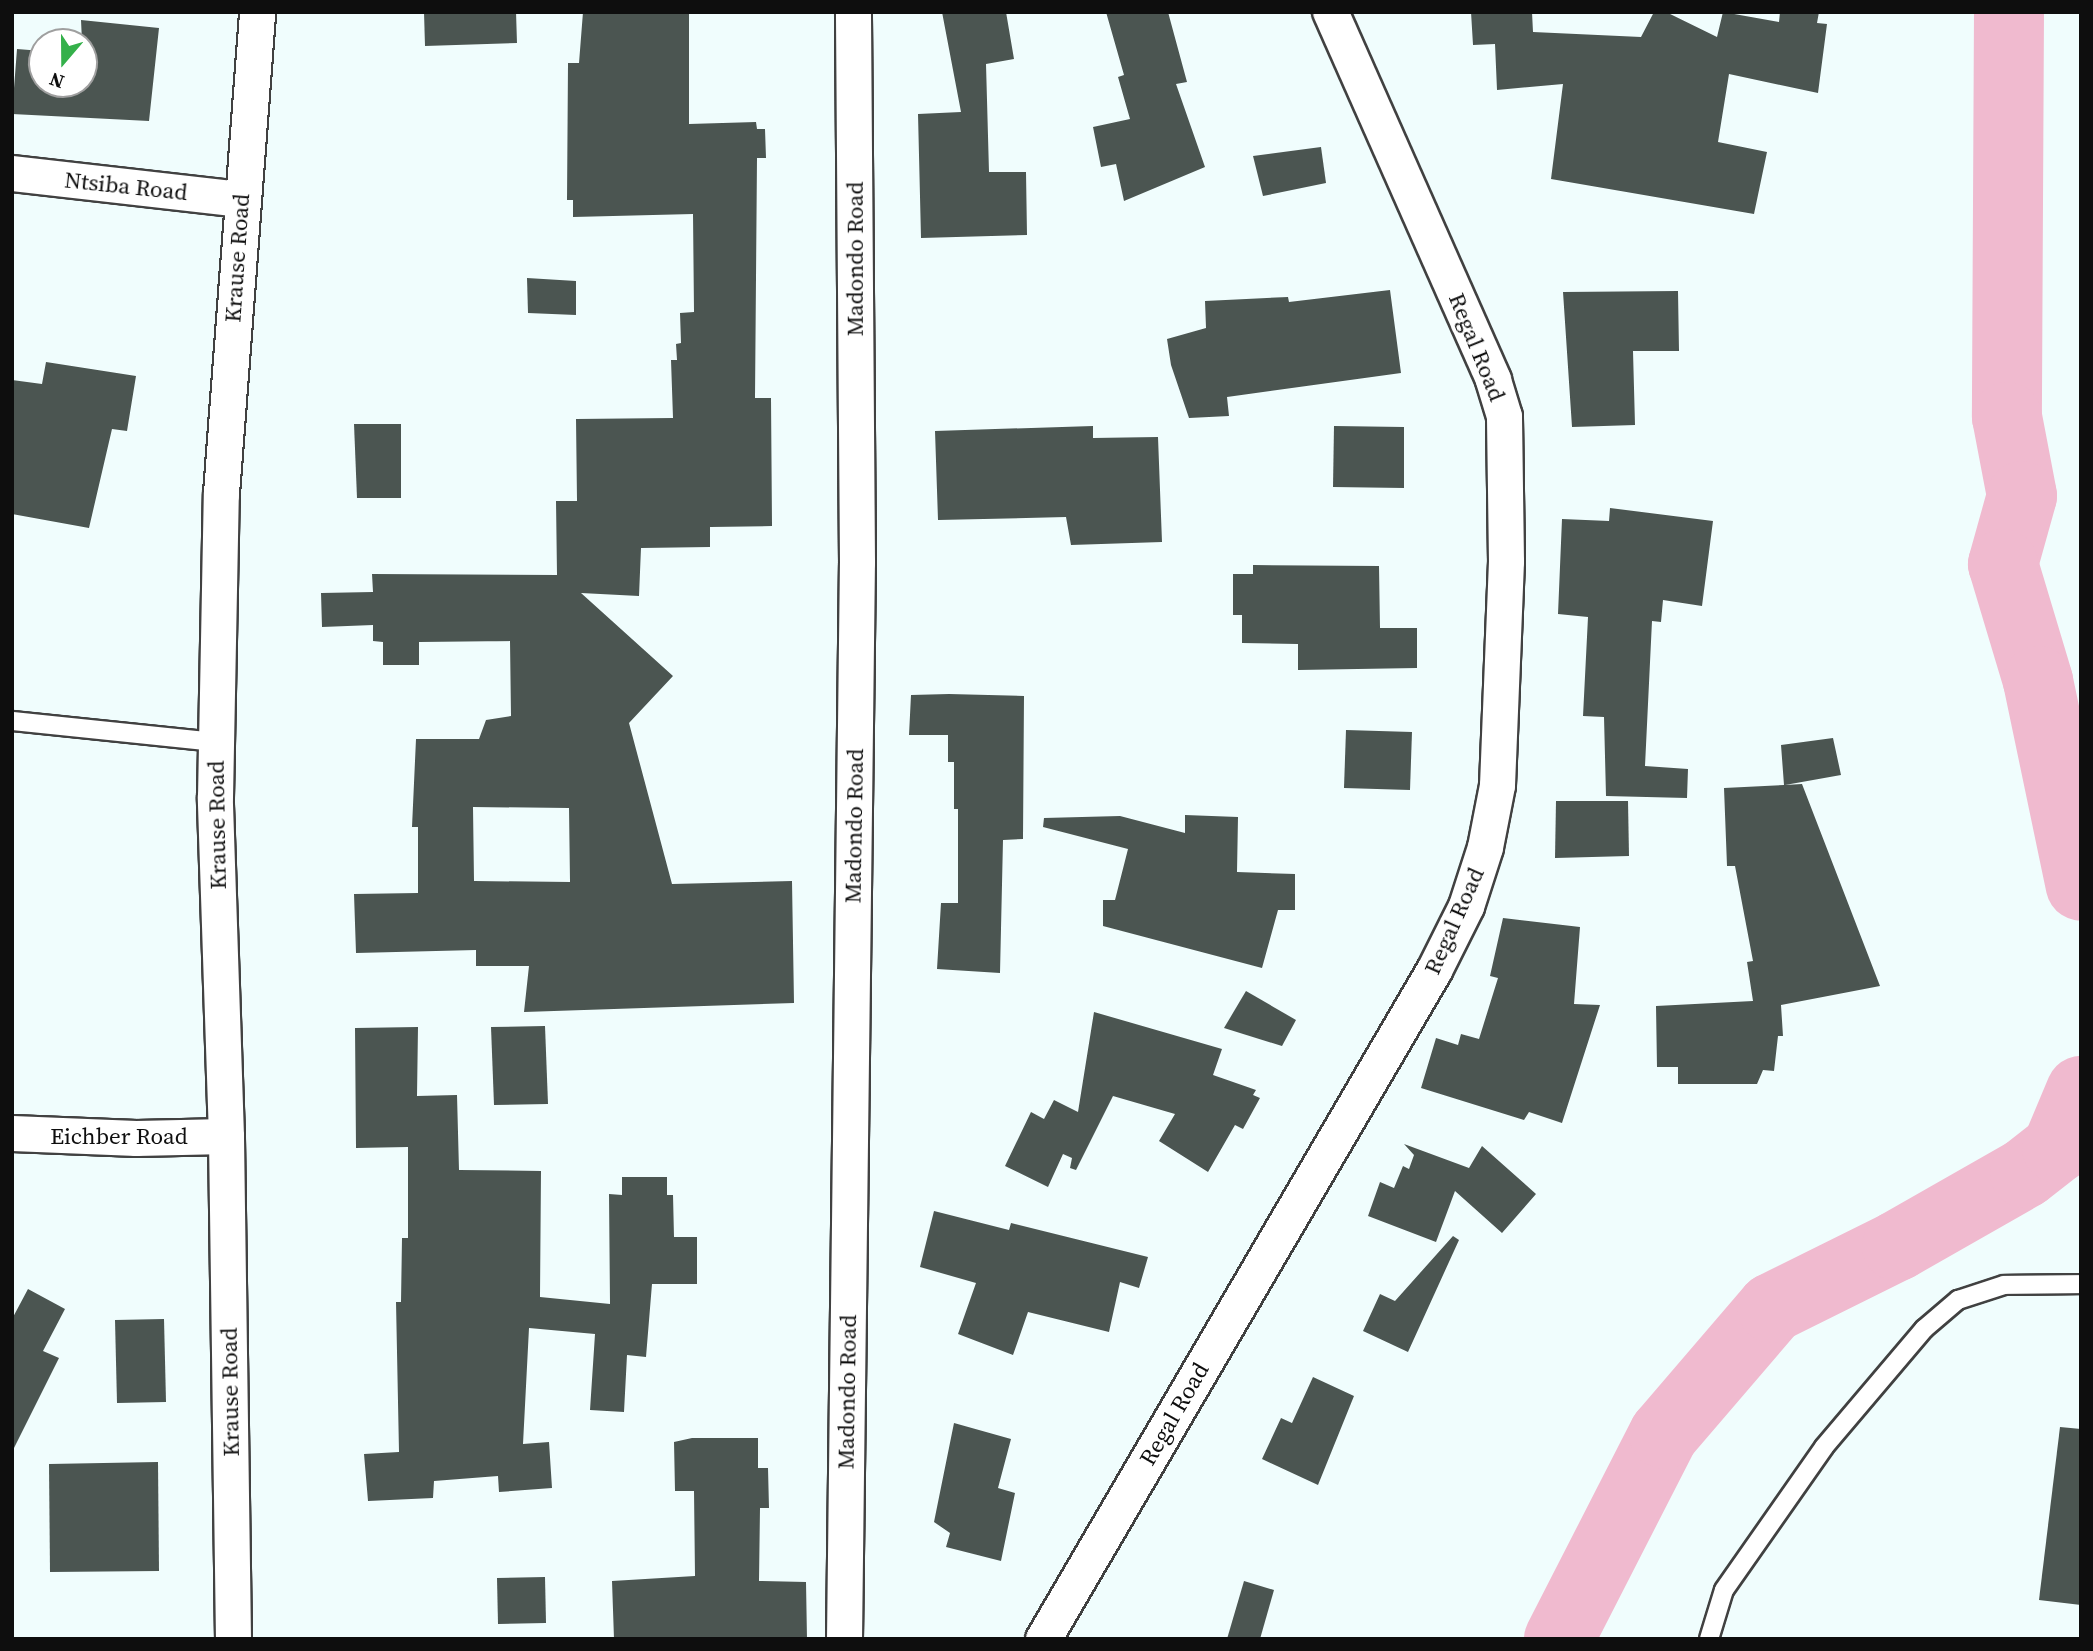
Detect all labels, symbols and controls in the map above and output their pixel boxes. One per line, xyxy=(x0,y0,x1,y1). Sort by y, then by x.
north arrow xyxy=(28,28,98,98)
text: N xyxy=(46,66,67,95)
street label: Ntsiba Road xyxy=(63,166,189,206)
street label: Madondo Road xyxy=(841,182,869,336)
street label: Krause Road xyxy=(219,193,255,323)
street label: Regal Road xyxy=(1443,289,1511,405)
street label: Madondo Road xyxy=(839,748,869,904)
street label: Krause Road xyxy=(202,760,232,890)
street label: Regal Road xyxy=(1418,863,1490,979)
street label: Eichber Road xyxy=(50,1122,188,1150)
street label: Madondo Road xyxy=(832,1314,862,1470)
street label: Krause Road xyxy=(215,1327,245,1457)
street label: Regal Road xyxy=(1134,1358,1214,1470)

